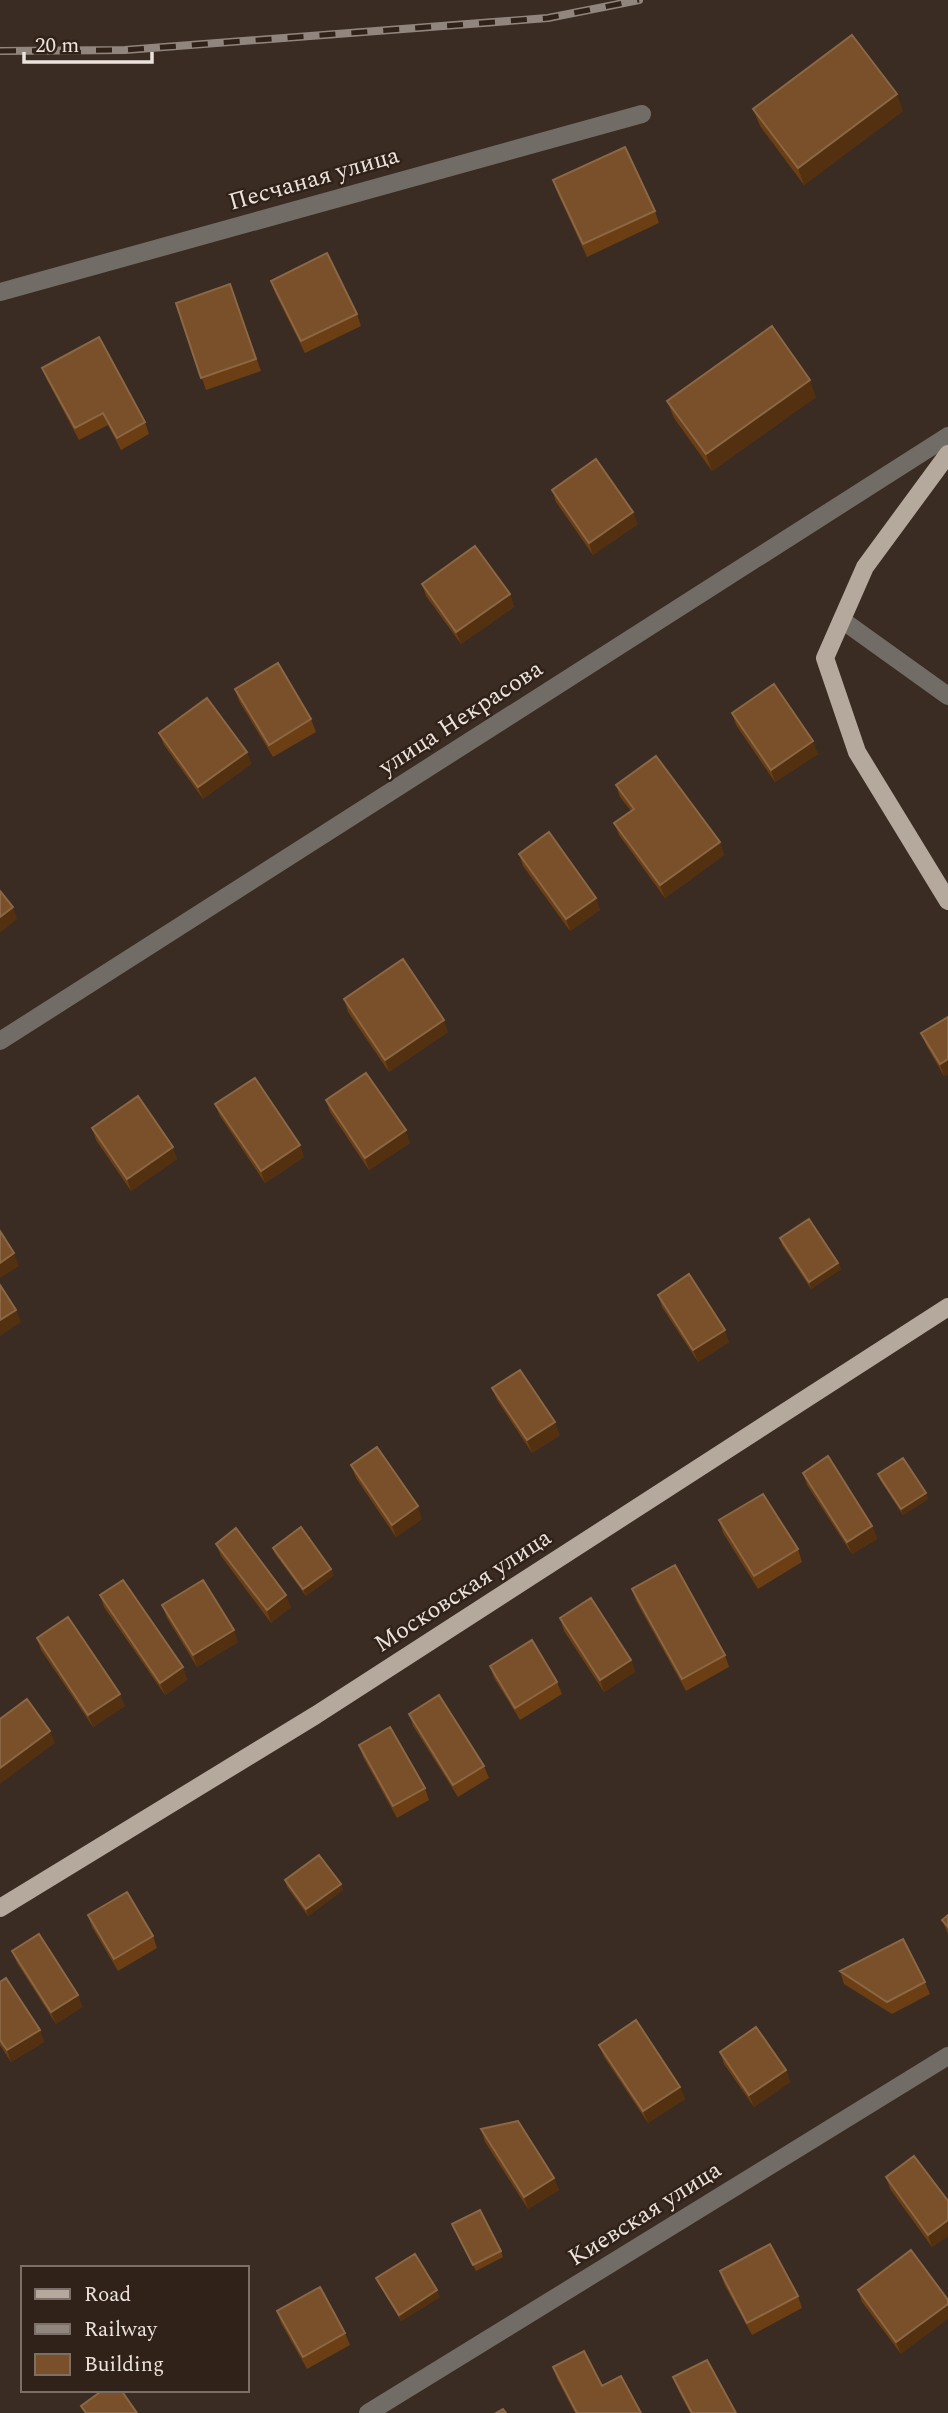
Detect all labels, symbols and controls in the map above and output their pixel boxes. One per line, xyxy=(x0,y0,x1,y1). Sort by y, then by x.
scale bar xyxy=(24,21,152,65)
text: 20 m xyxy=(35,30,79,62)
street label: Песчаная улица xyxy=(224,137,404,221)
street label: улица Некрасова xyxy=(371,651,550,785)
street label: Московская улица xyxy=(367,1520,559,1662)
street label: Киевская улица xyxy=(561,2152,729,2276)
legend xyxy=(21,2266,248,2392)
text: Road xyxy=(84,2279,131,2311)
text: Railway xyxy=(84,2314,158,2346)
text: Building xyxy=(84,2349,164,2381)

